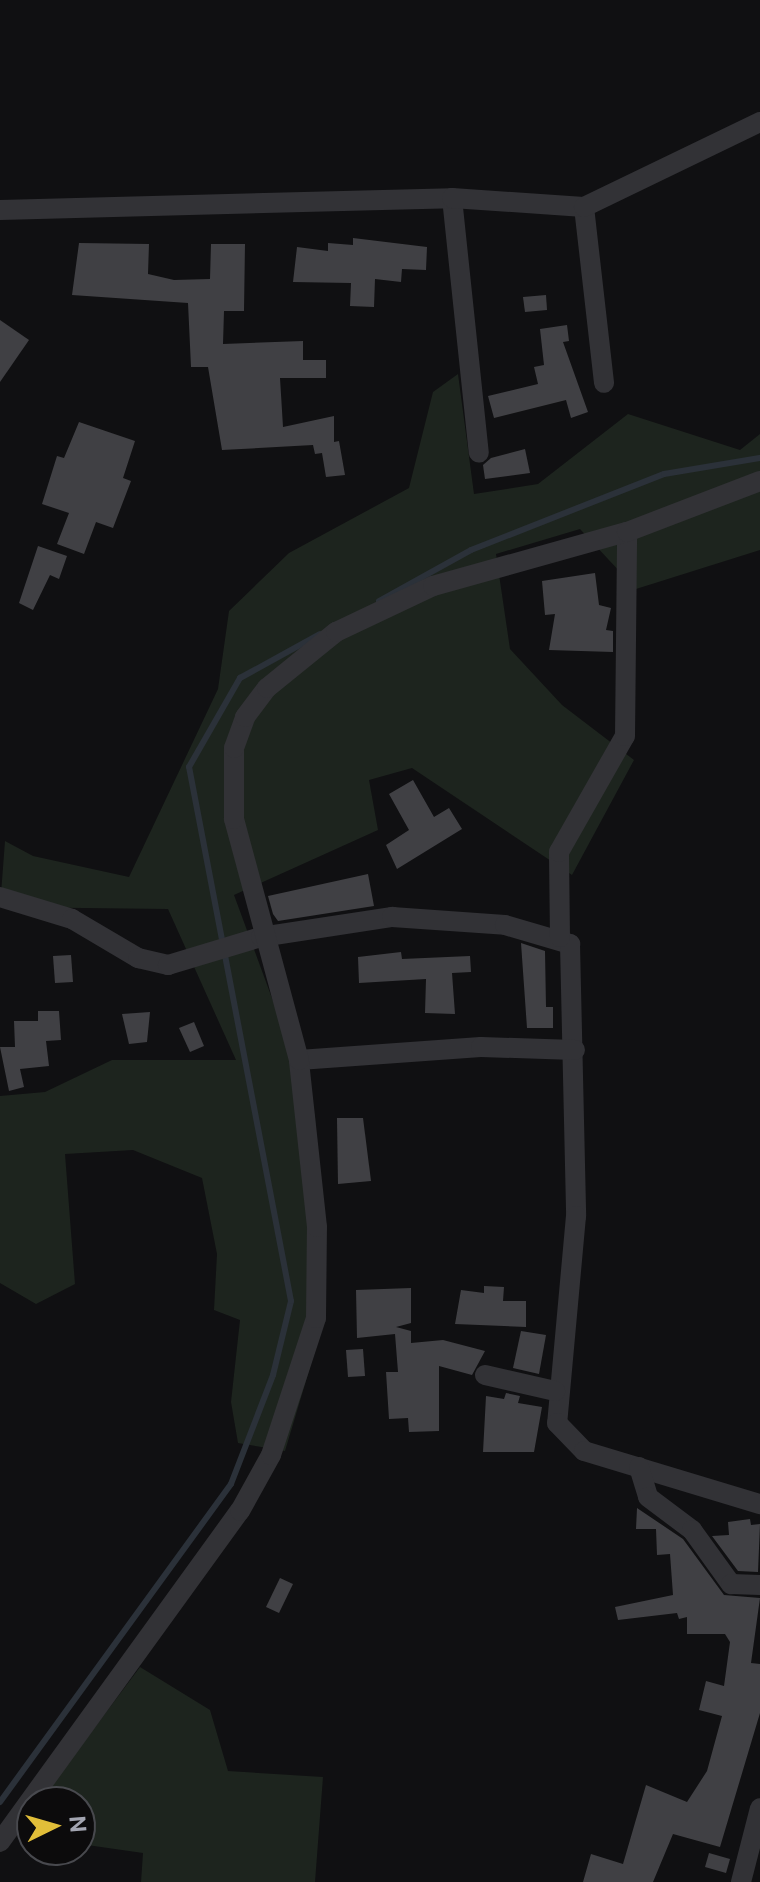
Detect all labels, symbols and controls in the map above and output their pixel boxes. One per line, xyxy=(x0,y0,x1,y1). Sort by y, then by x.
north arrow xyxy=(16,1786,96,1866)
text: N xyxy=(64,1814,92,1834)

